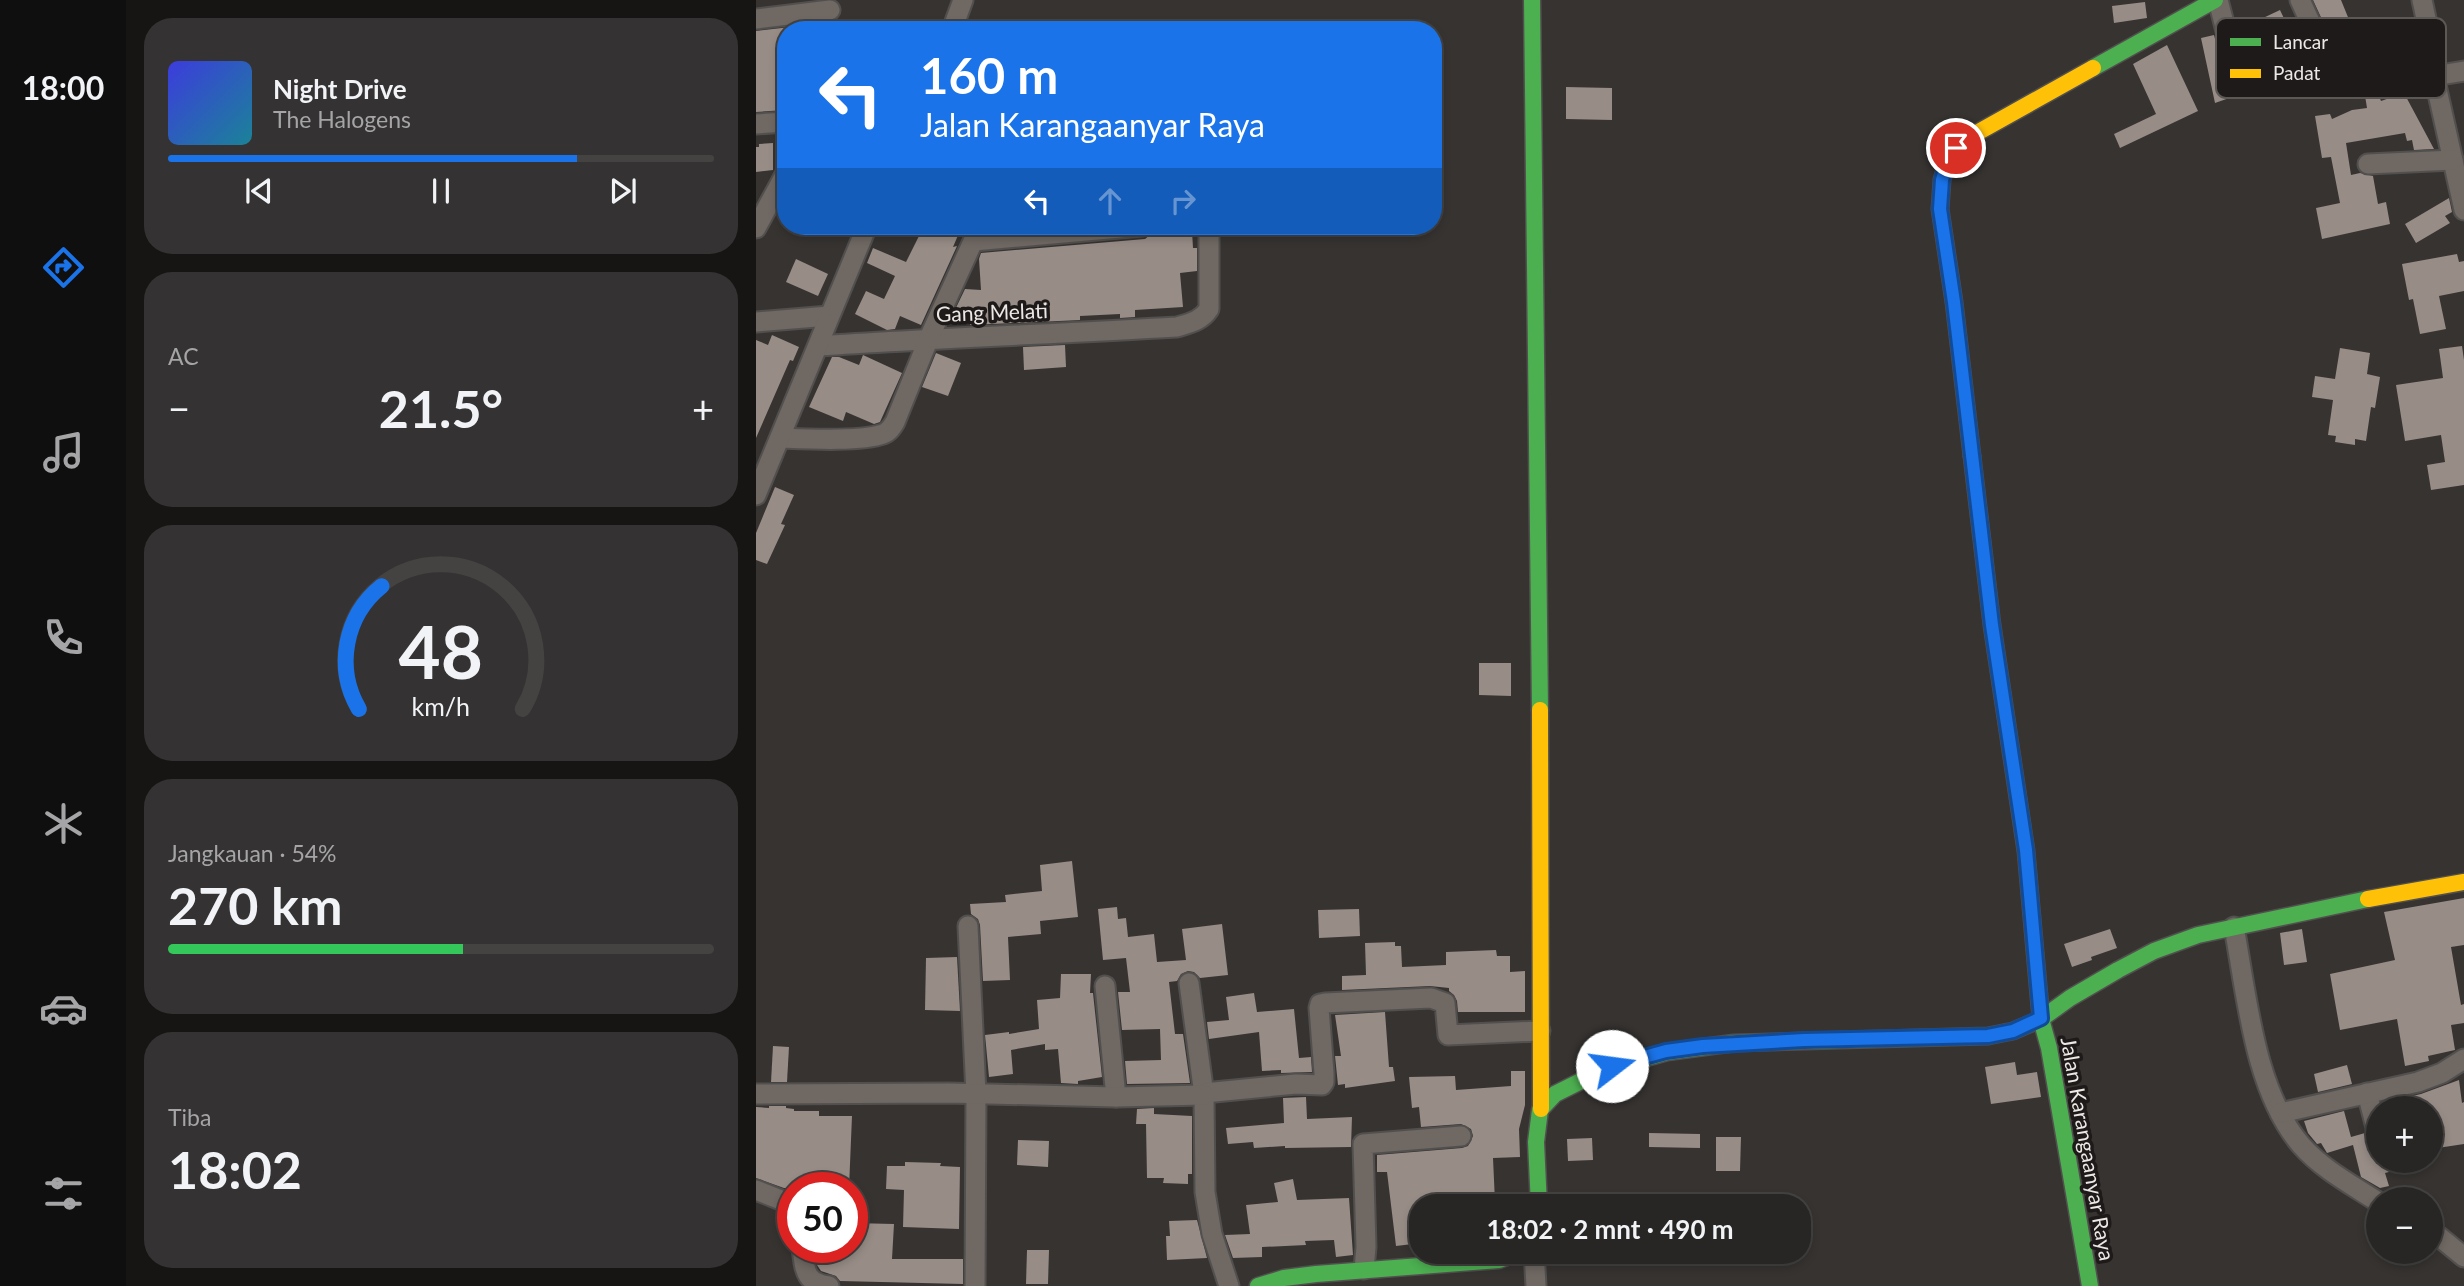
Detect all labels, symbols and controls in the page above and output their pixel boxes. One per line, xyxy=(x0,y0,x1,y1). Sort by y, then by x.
legend xyxy=(2216,18,2446,98)
text: Lancar xyxy=(2273,30,2328,53)
text: 160 m xyxy=(920,46,1058,104)
icon: left xyxy=(805,49,896,140)
text: Padat xyxy=(2273,61,2321,84)
text: 18:00 xyxy=(22,68,104,107)
text: Night Drive xyxy=(273,73,407,105)
text: The Halogens xyxy=(273,105,411,133)
text: Jalan Karangaanyar Raya xyxy=(920,105,1265,144)
pin xyxy=(1926,118,1986,178)
icon: arrive xyxy=(1937,129,1975,167)
icon: previous xyxy=(240,172,278,210)
icon: pause xyxy=(422,172,460,210)
icon: next xyxy=(604,172,642,210)
icon: left xyxy=(1018,182,1056,220)
icon: ahead xyxy=(1091,182,1129,220)
icon: right xyxy=(1164,182,1202,220)
icon: directions xyxy=(39,243,88,292)
street label: Gang Melati xyxy=(935,297,1048,326)
text: AC xyxy=(168,342,199,370)
text: 21.5° xyxy=(379,377,503,439)
text: − xyxy=(168,385,190,431)
text: + xyxy=(692,385,714,431)
icon: music xyxy=(39,428,88,477)
text: 48 xyxy=(399,607,483,695)
icon: phone xyxy=(39,613,88,662)
text: km/h xyxy=(412,691,470,721)
icon: climate xyxy=(39,799,88,848)
text: Jangkauan · 54% xyxy=(168,839,337,867)
text: 270 km xyxy=(168,874,342,936)
icon: car xyxy=(39,984,88,1033)
position arrow xyxy=(1575,1029,1649,1103)
street label: Jalan Karangaanyar Raya xyxy=(2057,1035,2120,1262)
map controls xyxy=(2366,1096,2443,1264)
button: + xyxy=(2366,1096,2443,1173)
text: Tiba xyxy=(168,1103,211,1131)
text: 18:02 xyxy=(168,1138,302,1200)
icon: filters xyxy=(39,1169,88,1218)
speed limit sign: 50 xyxy=(777,1172,868,1263)
button: − xyxy=(2366,1187,2443,1264)
text: 18:02 · 2 mnt · 490 m xyxy=(1486,1213,1734,1245)

